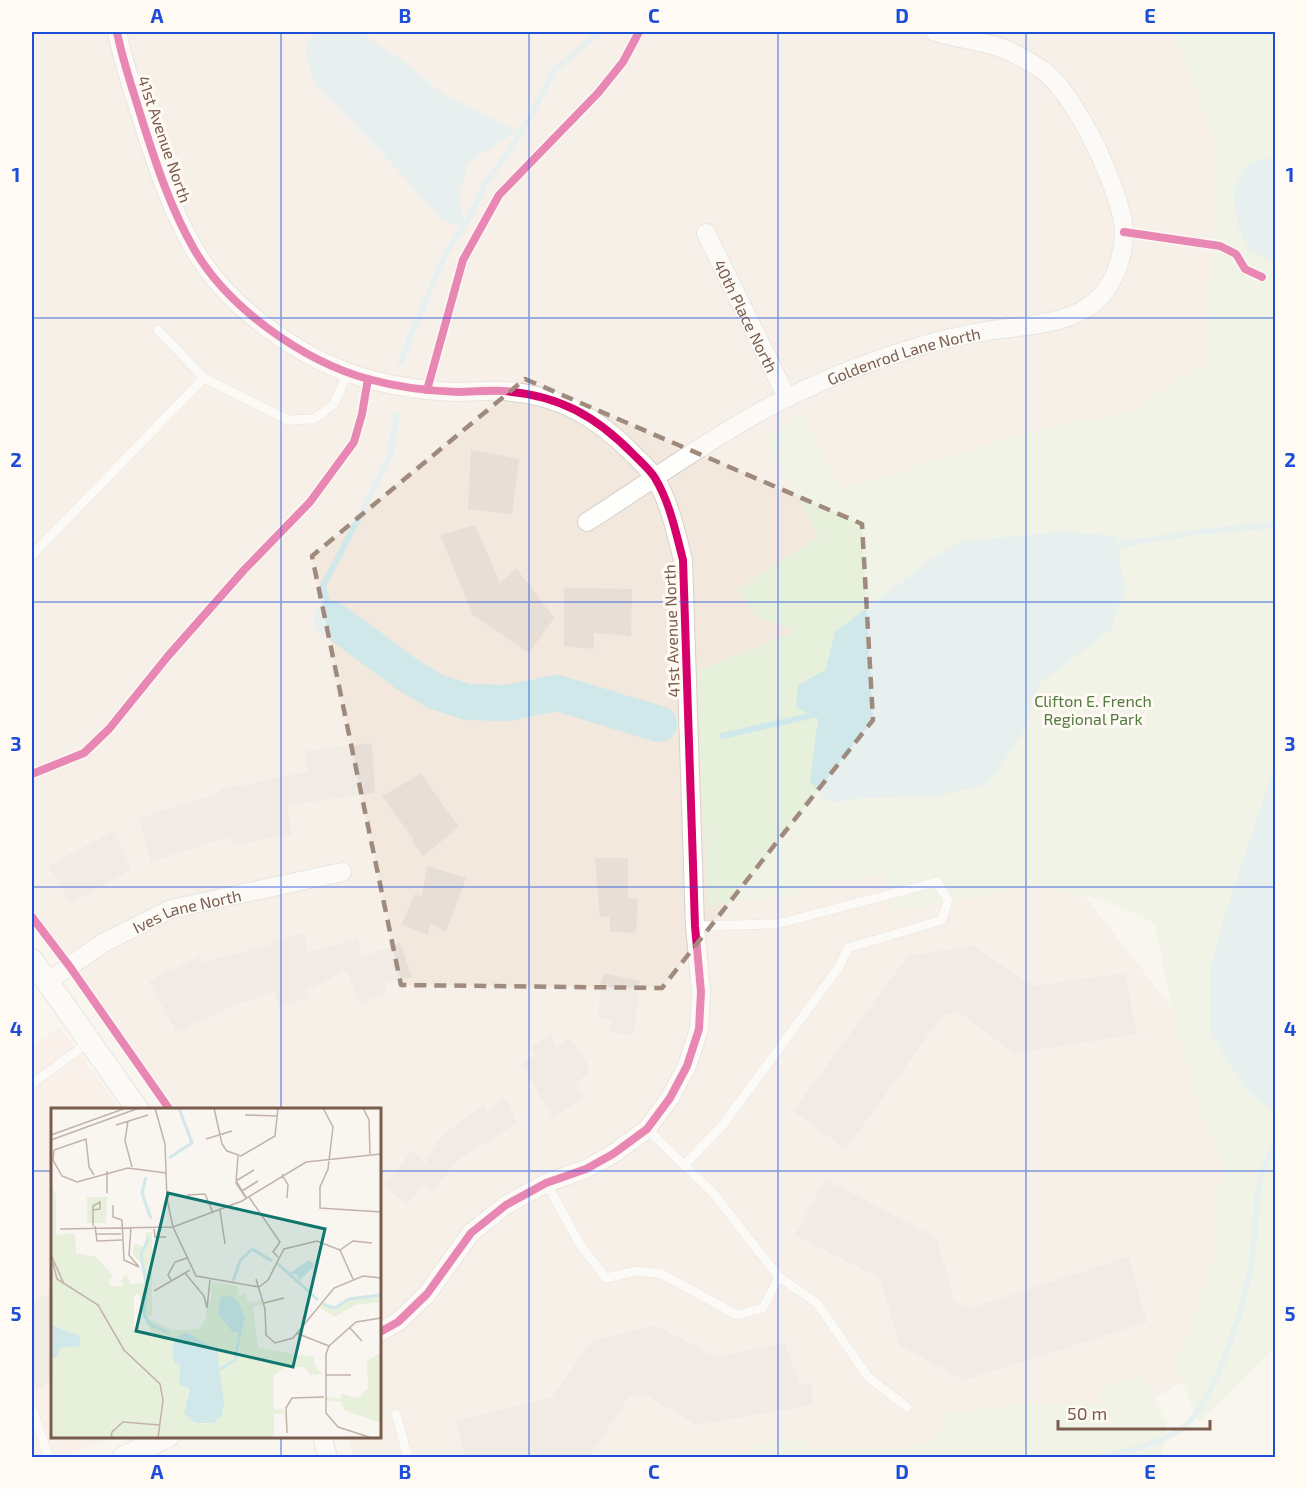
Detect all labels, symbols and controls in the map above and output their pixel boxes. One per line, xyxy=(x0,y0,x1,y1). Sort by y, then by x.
text: A xyxy=(150,3,164,27)
text: B xyxy=(399,3,411,27)
text: C xyxy=(648,3,660,27)
text: D xyxy=(895,3,909,27)
text: E xyxy=(1144,3,1156,27)
street label: 41st Avenue North xyxy=(134,73,196,205)
text: 1 xyxy=(12,162,20,186)
text: 1 xyxy=(1286,162,1294,186)
street label: 40th Place North xyxy=(711,256,782,375)
street label: Goldenrod Lane North xyxy=(824,323,982,388)
text: 2 xyxy=(10,447,22,471)
text: 2 xyxy=(1284,447,1296,471)
street label: 41st Avenue North xyxy=(659,564,683,698)
park label: Clifton E. French Regional Park xyxy=(1034,691,1152,728)
text: 3 xyxy=(10,731,22,755)
text: 3 xyxy=(1284,731,1296,755)
street label: Ives Lane North xyxy=(129,885,243,936)
text: 4 xyxy=(10,1016,23,1040)
text: 4 xyxy=(1284,1016,1297,1040)
inset map xyxy=(51,1108,381,1438)
text: 5 xyxy=(10,1301,22,1325)
text: 5 xyxy=(1284,1301,1296,1325)
scale bar xyxy=(1058,1393,1210,1431)
text: 50 m xyxy=(1067,1402,1107,1424)
text: A xyxy=(150,1459,164,1483)
text: B xyxy=(399,1459,411,1483)
text: C xyxy=(648,1459,660,1483)
text: D xyxy=(895,1459,909,1483)
text: E xyxy=(1144,1459,1156,1483)

